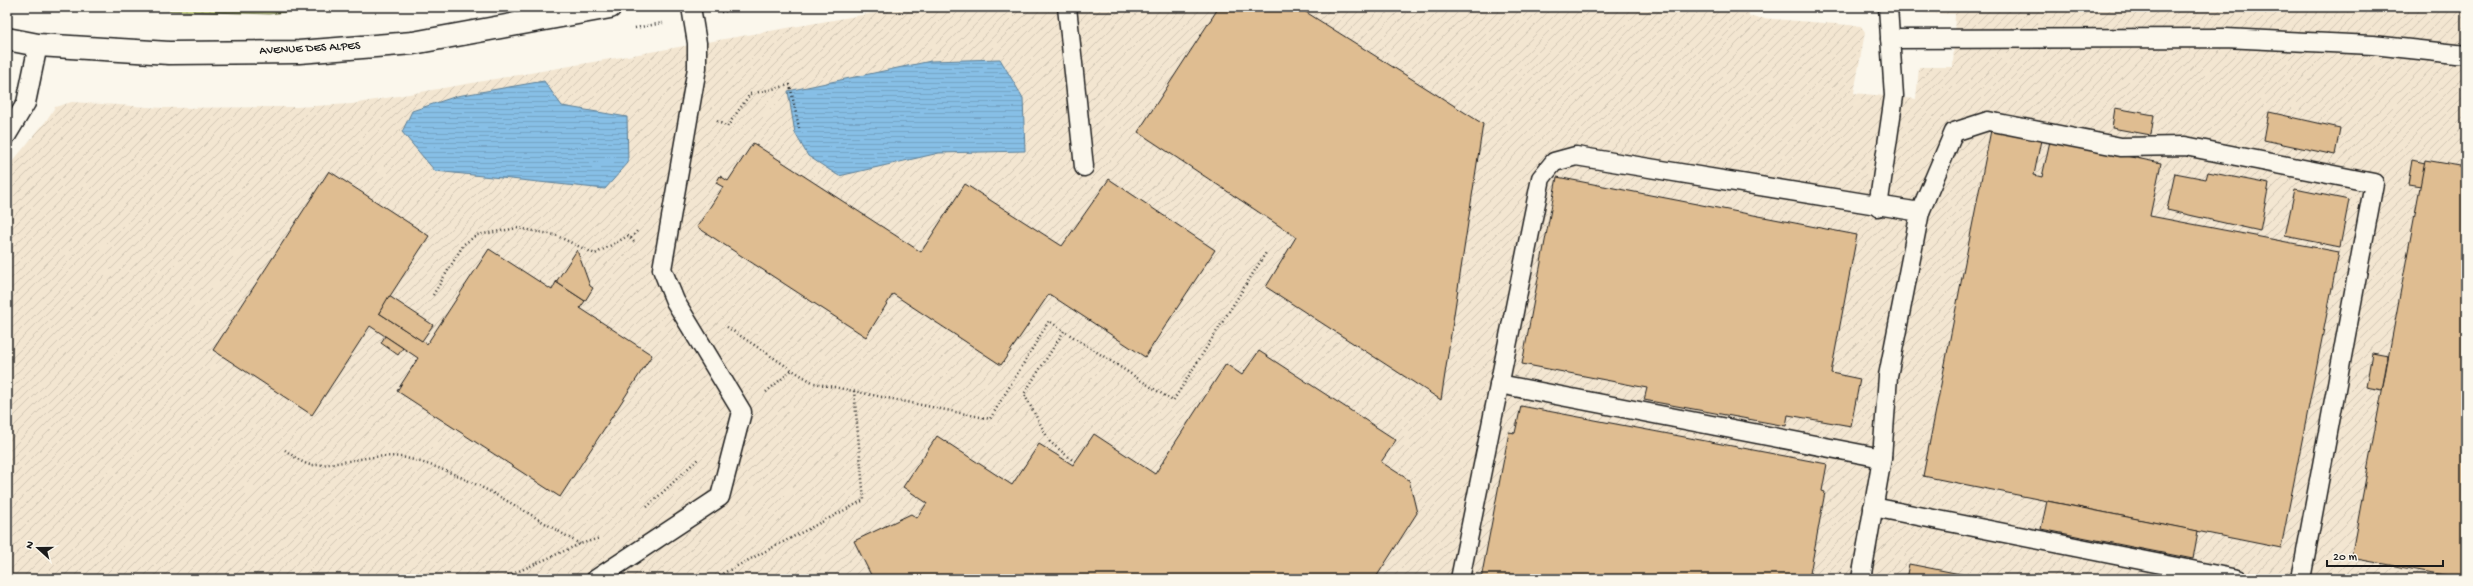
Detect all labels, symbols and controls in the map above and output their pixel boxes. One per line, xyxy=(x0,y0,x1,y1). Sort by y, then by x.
street label: AVENUE DES ALPES xyxy=(259,39,361,59)
north arrow xyxy=(18,528,58,568)
text: N xyxy=(24,540,37,551)
scale bar xyxy=(2327,542,2443,568)
text: 20 m xyxy=(2333,551,2358,565)

